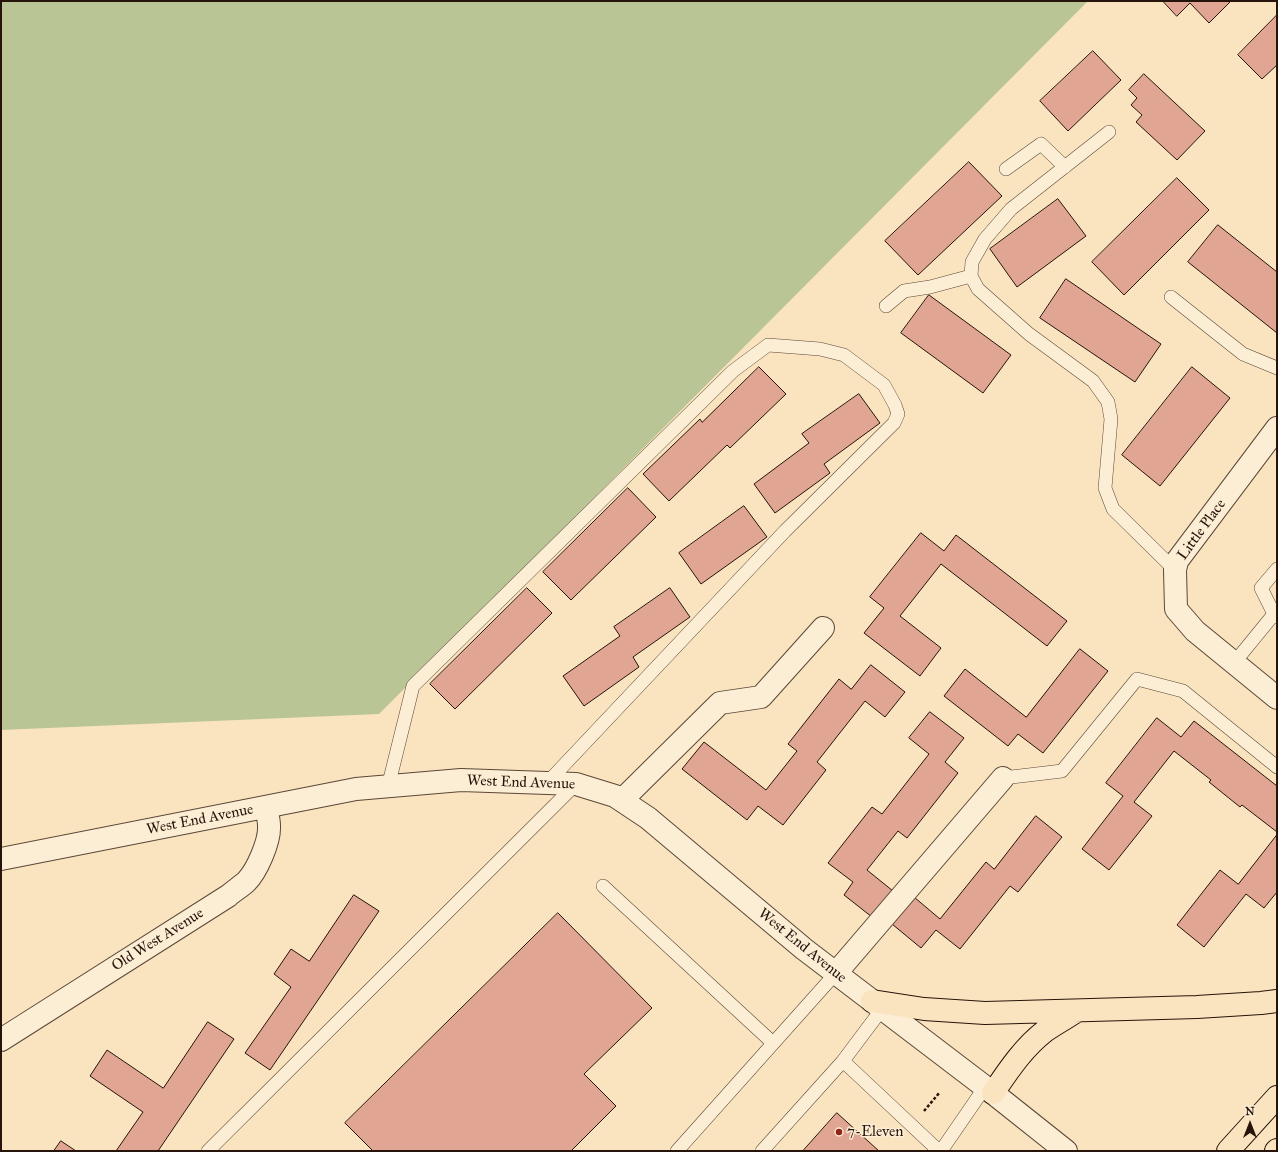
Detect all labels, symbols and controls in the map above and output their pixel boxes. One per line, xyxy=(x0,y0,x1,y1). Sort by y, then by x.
street label: Little Place xyxy=(1174,496,1230,564)
street label: West End Avenue xyxy=(466,772,576,794)
street label: West End Avenue xyxy=(145,801,255,839)
street label: Old West Avenue xyxy=(109,905,207,975)
street label: West End Avenue xyxy=(754,905,850,987)
north arrow xyxy=(1230,1104,1270,1144)
text: N xyxy=(1245,1105,1255,1118)
place label: 7-Eleven xyxy=(847,1123,903,1141)
marker: 7-Eleven xyxy=(834,1127,844,1137)

